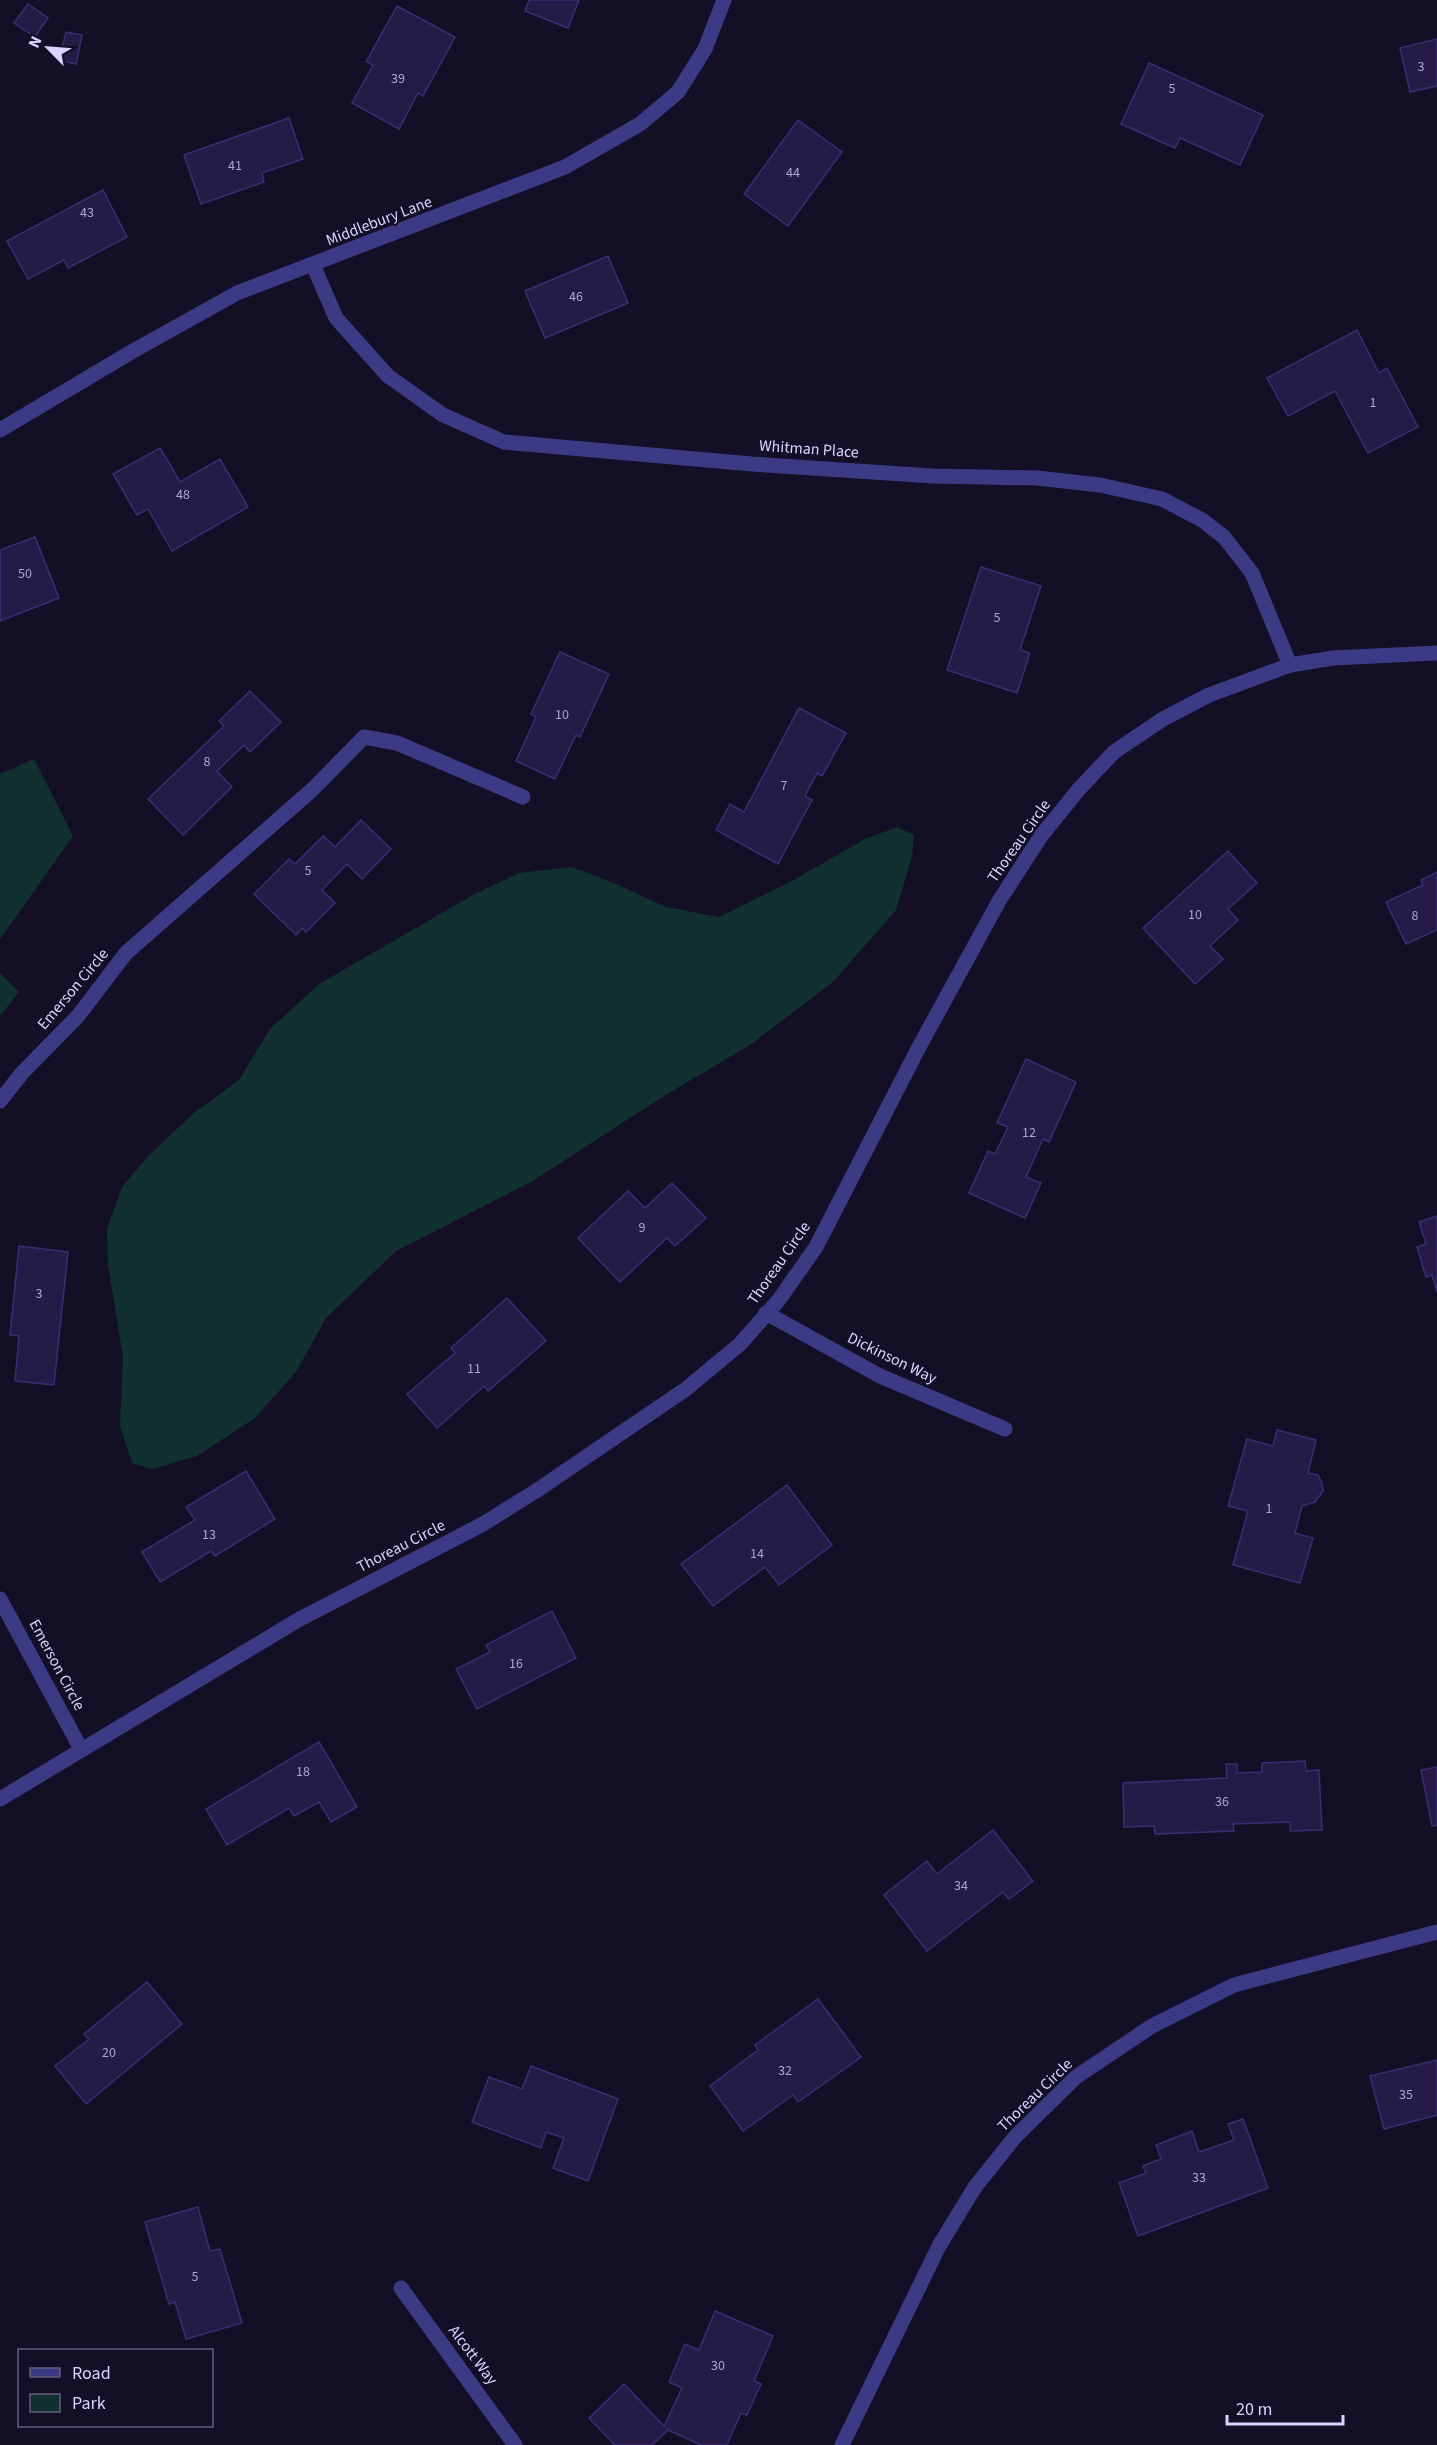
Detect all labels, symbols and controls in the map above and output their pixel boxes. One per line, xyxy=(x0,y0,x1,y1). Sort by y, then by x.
north arrow xyxy=(18,18,78,78)
text: N xyxy=(23,33,48,52)
house number: 3 xyxy=(1418,57,1425,77)
house number: 39 xyxy=(391,69,405,89)
house number: 5 xyxy=(1169,79,1176,99)
house number: 41 xyxy=(228,156,242,176)
house number: 44 xyxy=(786,163,800,183)
street label: Middlebury Lane xyxy=(323,191,435,251)
house number: 43 xyxy=(80,203,94,223)
house number: 46 xyxy=(569,287,583,307)
house number: 1 xyxy=(1370,393,1377,413)
street label: Whitman Place xyxy=(758,435,860,463)
house number: 48 xyxy=(176,485,190,505)
house number: 50 xyxy=(18,564,32,584)
house number: 5 xyxy=(994,608,1001,628)
house number: 10 xyxy=(555,705,569,725)
house number: 8 xyxy=(204,752,211,772)
house number: 7 xyxy=(781,776,788,796)
street label: Thoreau Circle xyxy=(982,795,1056,887)
house number: 5 xyxy=(305,861,312,881)
house number: 10 xyxy=(1188,905,1202,925)
house number: 8 xyxy=(1412,906,1419,926)
street label: Emerson Circle xyxy=(32,943,114,1034)
house number: 12 xyxy=(1022,1123,1036,1143)
street label: Thoreau Circle xyxy=(742,1217,816,1309)
house number: 9 xyxy=(639,1218,646,1238)
house number: 3 xyxy=(36,1284,43,1304)
street label: Dickinson Way xyxy=(844,1327,941,1389)
house number: 11 xyxy=(467,1359,481,1379)
house number: 1 xyxy=(1266,1499,1273,1519)
street label: Thoreau Circle xyxy=(353,1514,449,1578)
house number: 13 xyxy=(202,1525,216,1545)
house number: 14 xyxy=(750,1544,764,1564)
street label: Emerson Circle xyxy=(24,1616,90,1714)
house number: 16 xyxy=(509,1654,523,1674)
house number: 18 xyxy=(296,1762,310,1782)
house number: 36 xyxy=(1215,1792,1229,1812)
house number: 34 xyxy=(954,1876,968,1896)
house number: 20 xyxy=(102,2043,116,2063)
street label: Thoreau Circle xyxy=(993,2053,1078,2137)
house number: 32 xyxy=(778,2061,792,2081)
house number: 35 xyxy=(1399,2085,1413,2105)
house number: 33 xyxy=(1192,2168,1206,2188)
house number: 5 xyxy=(192,2267,199,2287)
street label: Alcott Way xyxy=(443,2321,503,2390)
legend xyxy=(18,2349,213,2427)
house number: 30 xyxy=(711,2356,725,2376)
text: Road xyxy=(72,2361,111,2386)
scale bar xyxy=(1227,2388,1342,2426)
text: Park xyxy=(72,2391,106,2416)
text: 20 m xyxy=(1236,2397,1272,2422)

